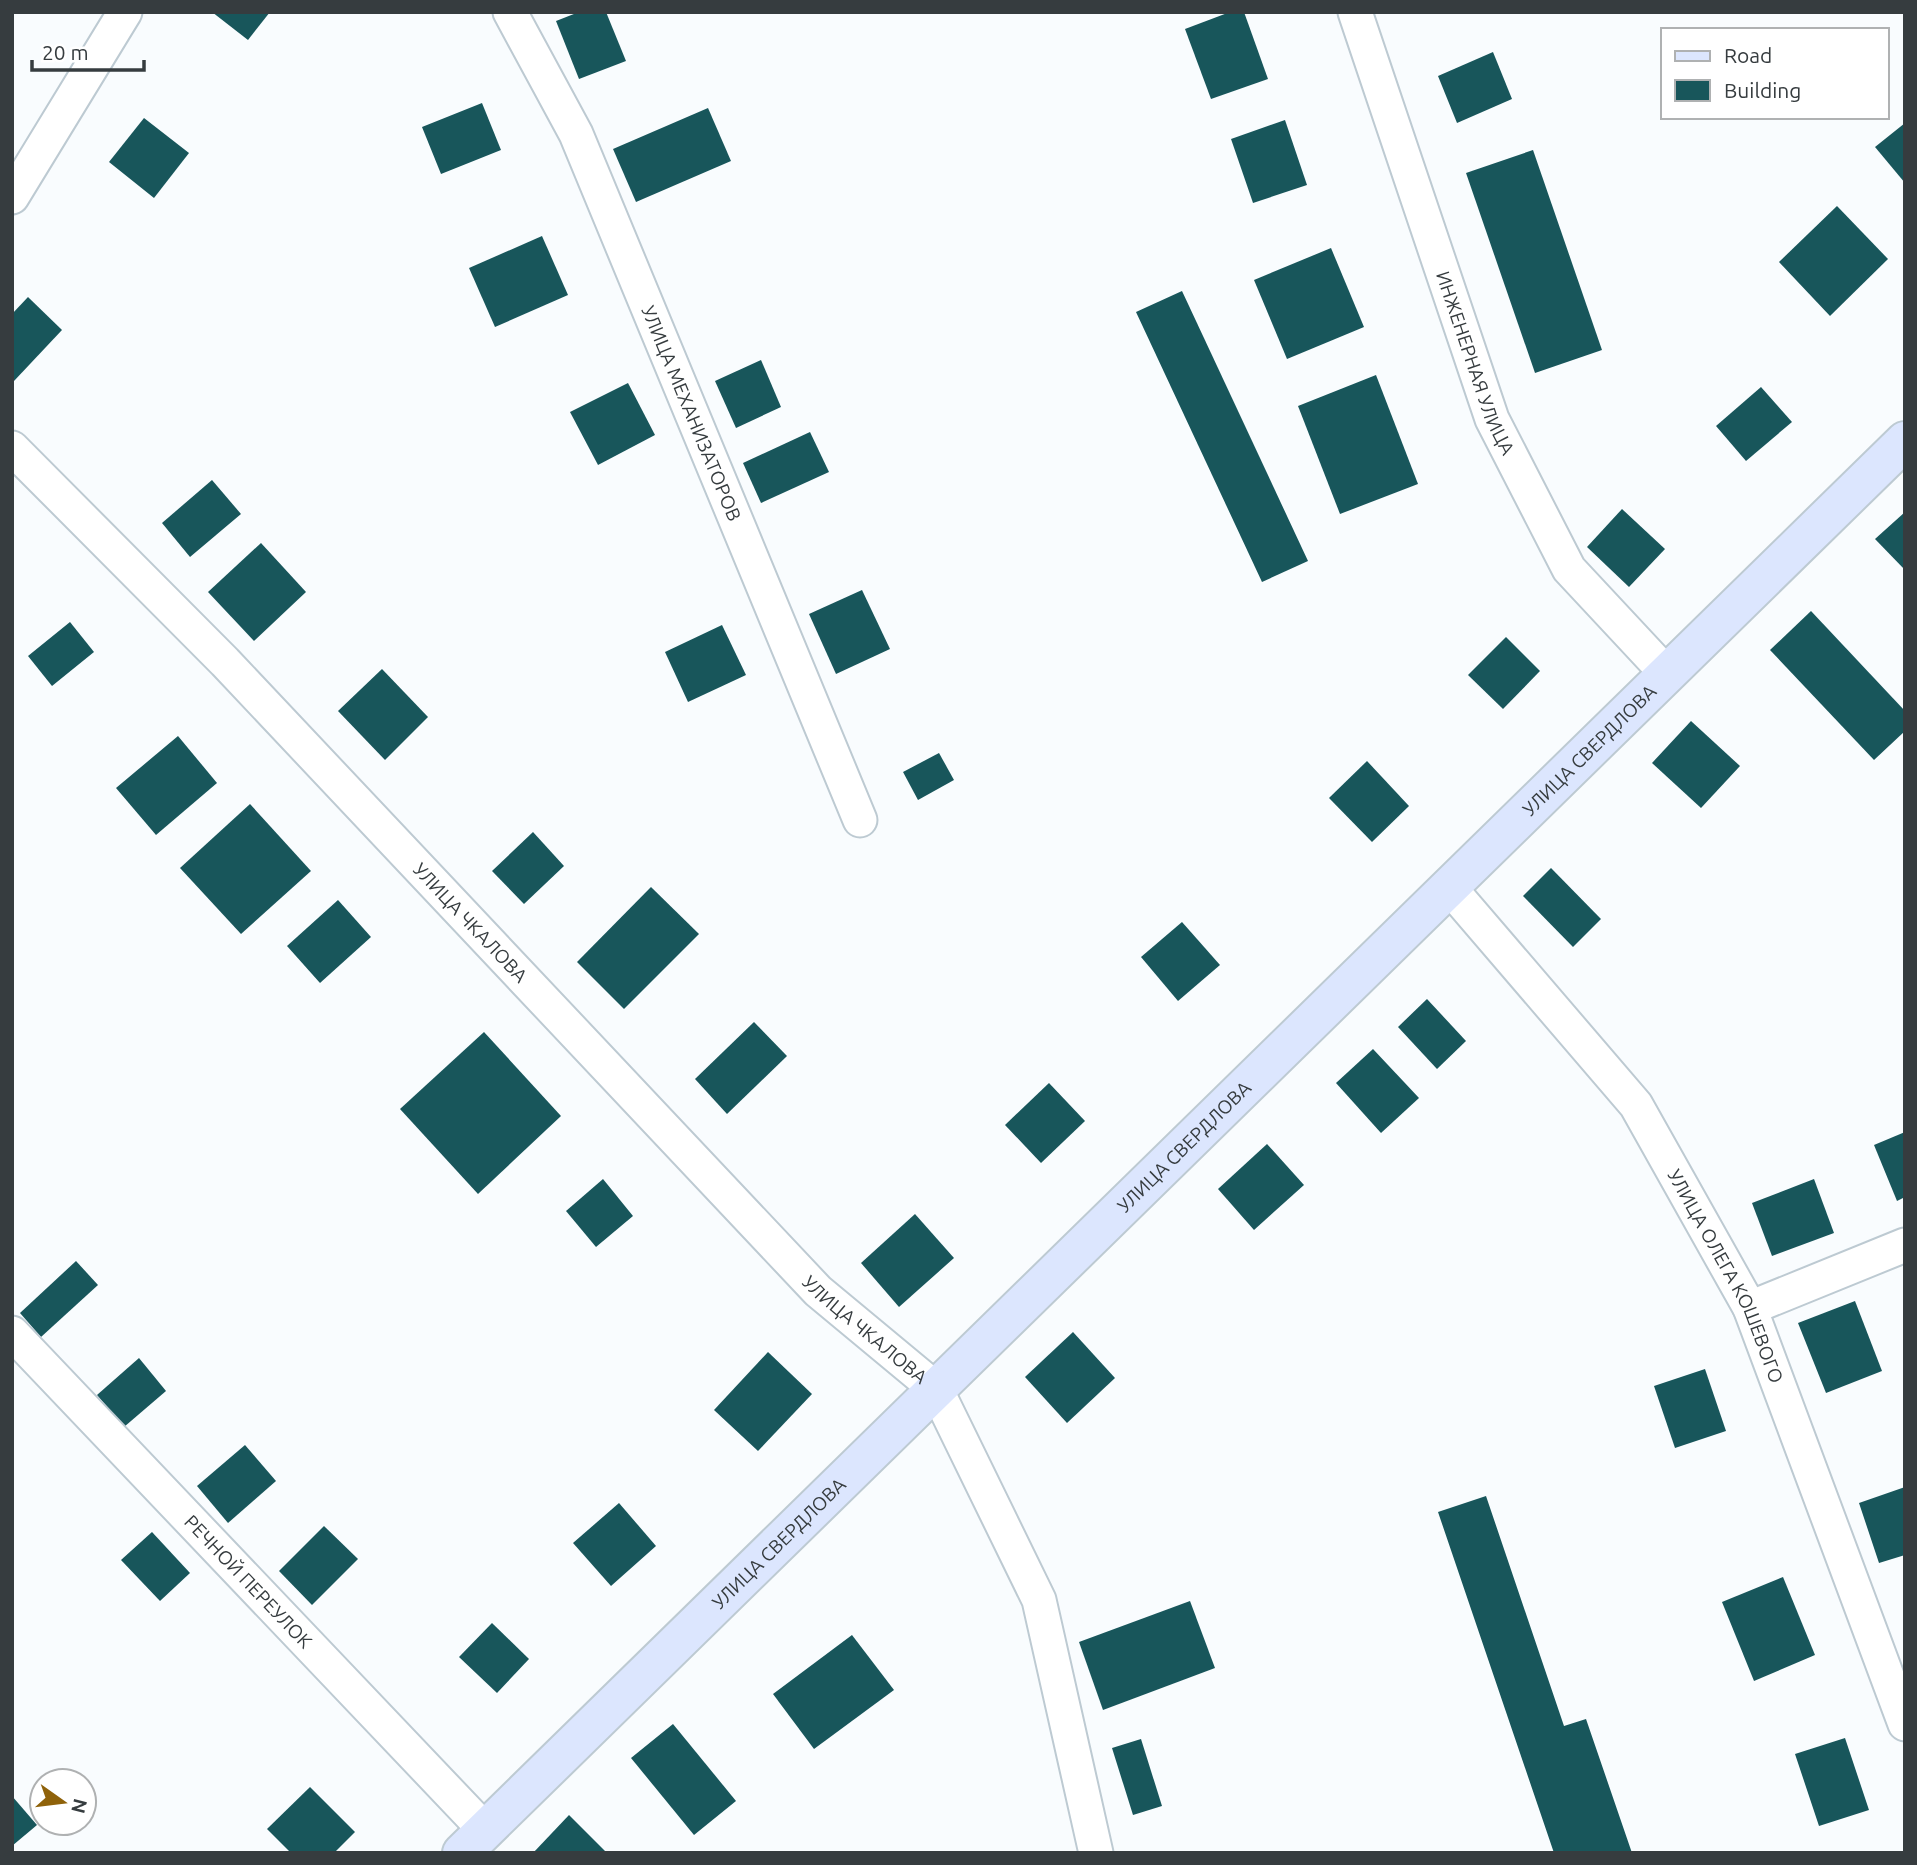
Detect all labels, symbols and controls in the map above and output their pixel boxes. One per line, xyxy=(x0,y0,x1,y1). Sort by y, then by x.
scale bar xyxy=(32,28,144,72)
legend xyxy=(1661,28,1889,119)
text: 20 m xyxy=(42,40,89,64)
text: Road xyxy=(1724,43,1772,67)
text: Building xyxy=(1724,78,1801,102)
street label: ИНЖЕНЕРНАЯ УЛИЦА xyxy=(1432,268,1520,459)
street label: УЛИЦА МЕХАНИЗАТОРОВ xyxy=(637,302,746,524)
street label: УЛИЦА СВЕРДЛОВА xyxy=(1518,680,1661,820)
street label: УЛИЦА ЧКАЛОВА xyxy=(409,858,533,987)
street label: УЛИЦА СВЕРДЛОВА xyxy=(1113,1076,1256,1217)
street label: УЛИЦА ОЛЕГА КОШЕВОГО xyxy=(1663,1166,1788,1386)
street label: УЛИЦА ЧКАЛОВА xyxy=(798,1271,932,1388)
street label: УЛИЦА СВЕРДЛОВА xyxy=(707,1473,850,1613)
street label: РЕЧНОЙ ПЕРЕУЛОК xyxy=(180,1510,317,1653)
north arrow xyxy=(28,1767,98,1837)
text: N xyxy=(67,1797,92,1816)

